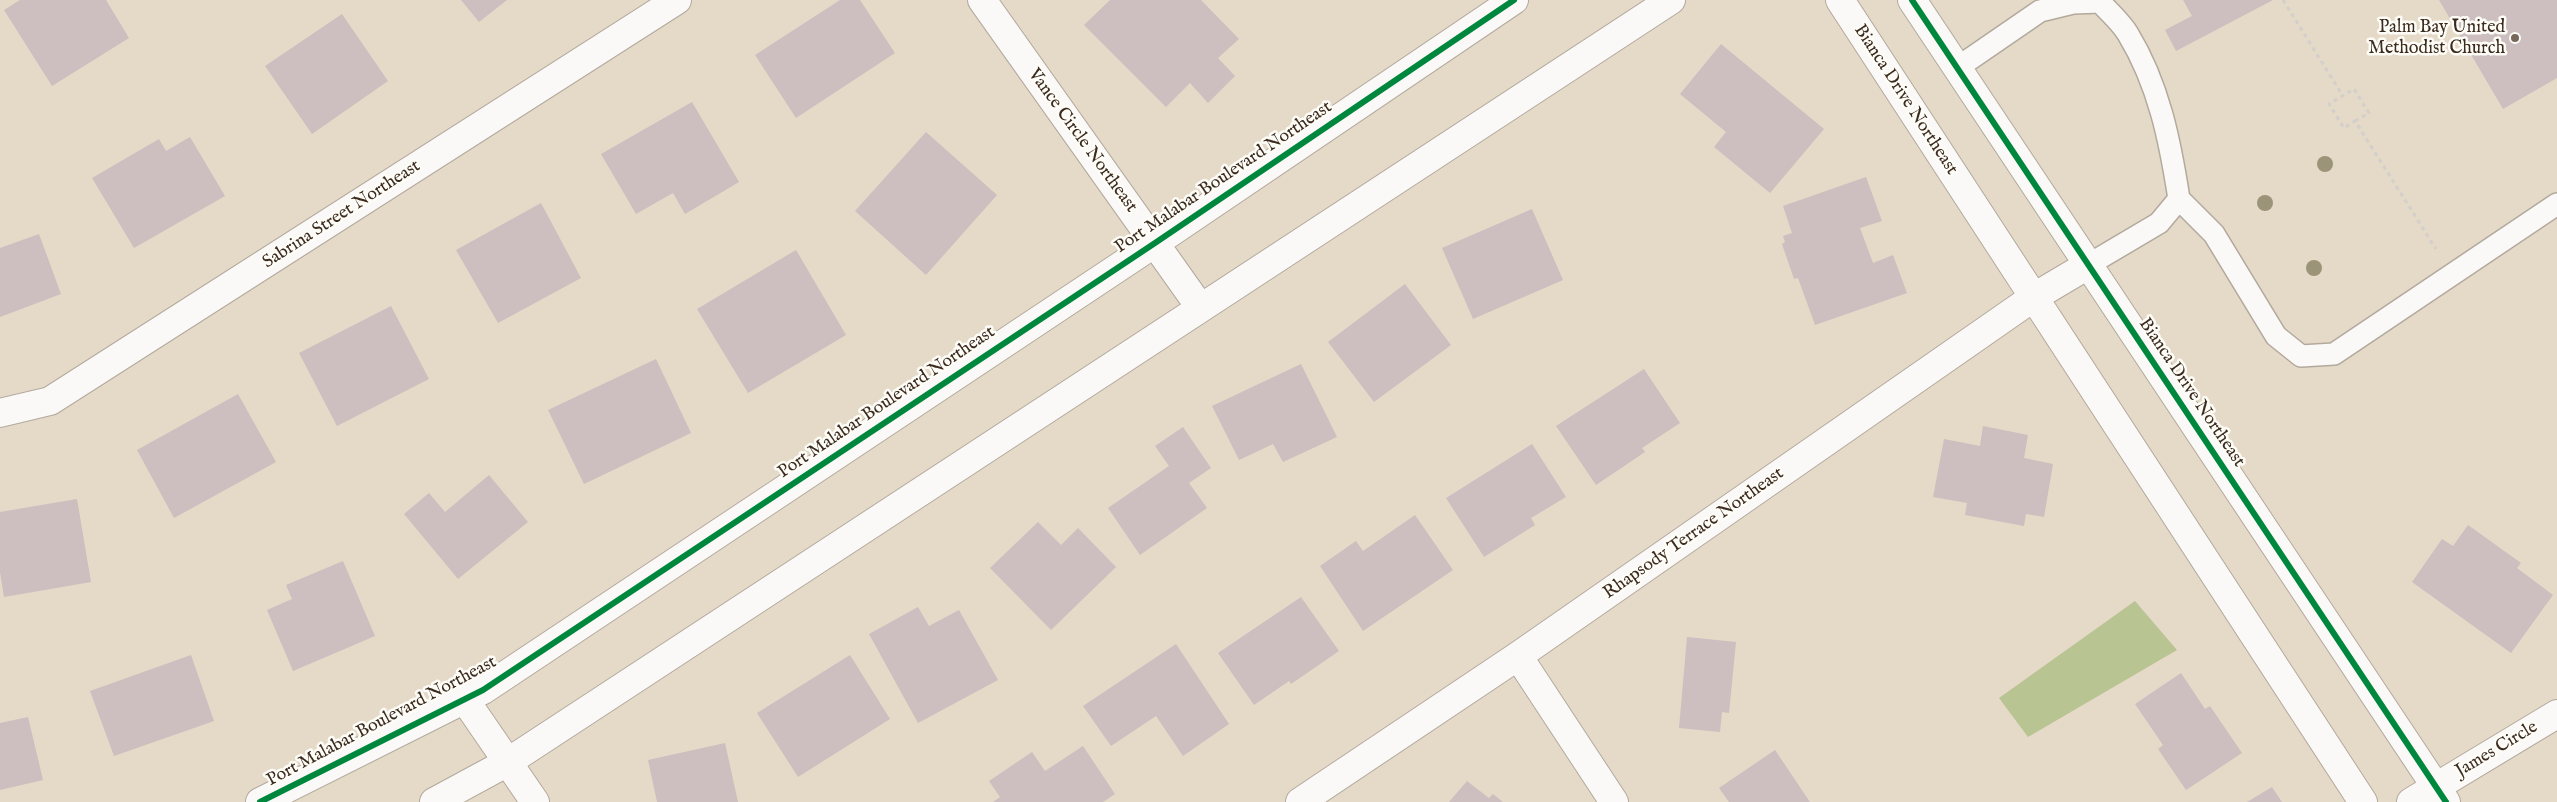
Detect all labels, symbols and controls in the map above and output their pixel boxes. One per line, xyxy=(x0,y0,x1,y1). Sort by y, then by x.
place label: Palm Bay United Methodist Church xyxy=(2368,17,2505,59)
street label: Bianca Drive Northeast xyxy=(1848,21,1962,179)
marker: Palm Bay United Methodist Church xyxy=(2509,32,2521,44)
street label: Vance Circle Northeast xyxy=(1023,65,1141,217)
street label: Port Malabar Boulevard Northeast xyxy=(1111,97,1337,259)
street label: Sabrina Street Northeast xyxy=(259,156,425,274)
street label: Bianca Drive Northeast xyxy=(2133,314,2249,472)
street label: Port Malabar Boulevard Northeast xyxy=(774,322,1000,484)
street label: Rhapsody Terrace Northeast xyxy=(1600,463,1788,605)
street label: Port Malabar Boulevard Northeast xyxy=(263,652,501,792)
street label: James Circle xyxy=(2452,717,2542,783)

